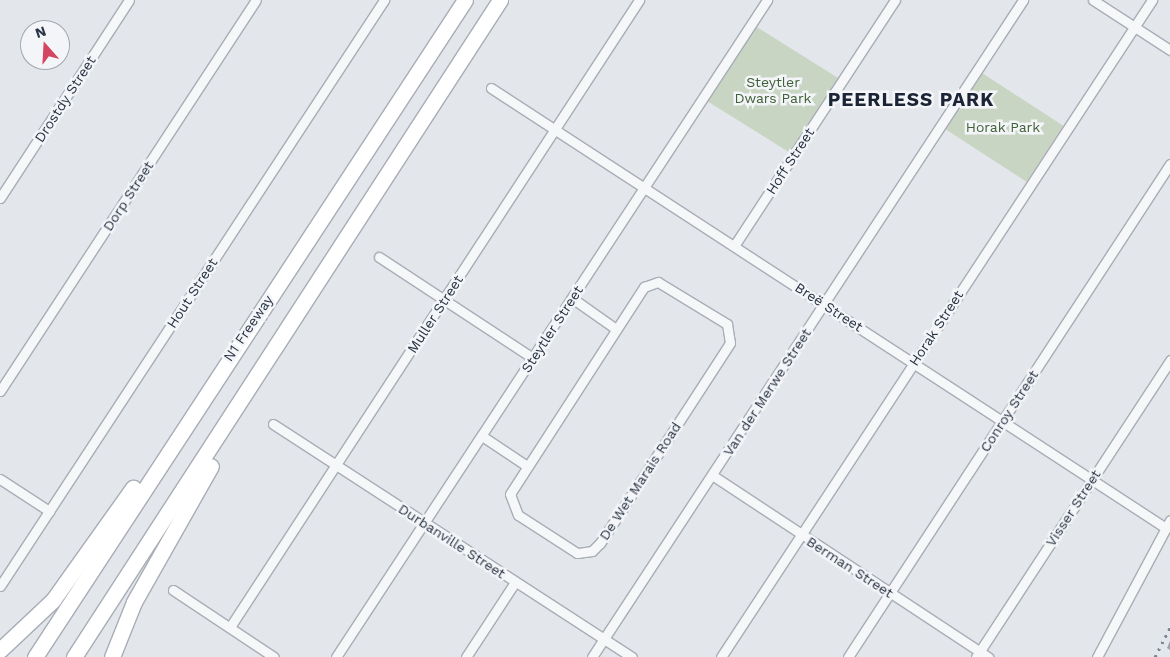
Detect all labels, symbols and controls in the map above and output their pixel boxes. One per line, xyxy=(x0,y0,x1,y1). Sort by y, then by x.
north arrow xyxy=(20,20,70,70)
text: N xyxy=(33,23,48,41)
street label: Drostdy Street xyxy=(31,52,99,146)
park label: Steytler Dwars Park xyxy=(734,74,812,106)
district label: PEERLESS PARK xyxy=(826,89,996,111)
park label: Horak Park xyxy=(966,119,1040,135)
street label: Hoff Street xyxy=(762,124,818,198)
street label: Dorp Street xyxy=(99,158,157,234)
street label: Hout Street xyxy=(163,255,221,331)
street label: Muller Street xyxy=(404,272,466,356)
street label: Breë Street xyxy=(792,279,866,335)
street label: Steytler Street xyxy=(518,282,586,376)
street label: Horak Street xyxy=(905,287,967,369)
street label: N1 Freeway xyxy=(220,292,276,364)
street label: Van der Merwe Street xyxy=(719,325,815,459)
street label: Conroy Street xyxy=(976,367,1042,455)
street label: De Wet Marais Road xyxy=(595,419,685,543)
street label: Visser Street xyxy=(1042,466,1104,550)
street label: Durbanville Street xyxy=(395,500,509,582)
street label: Berman Street xyxy=(804,533,896,601)

